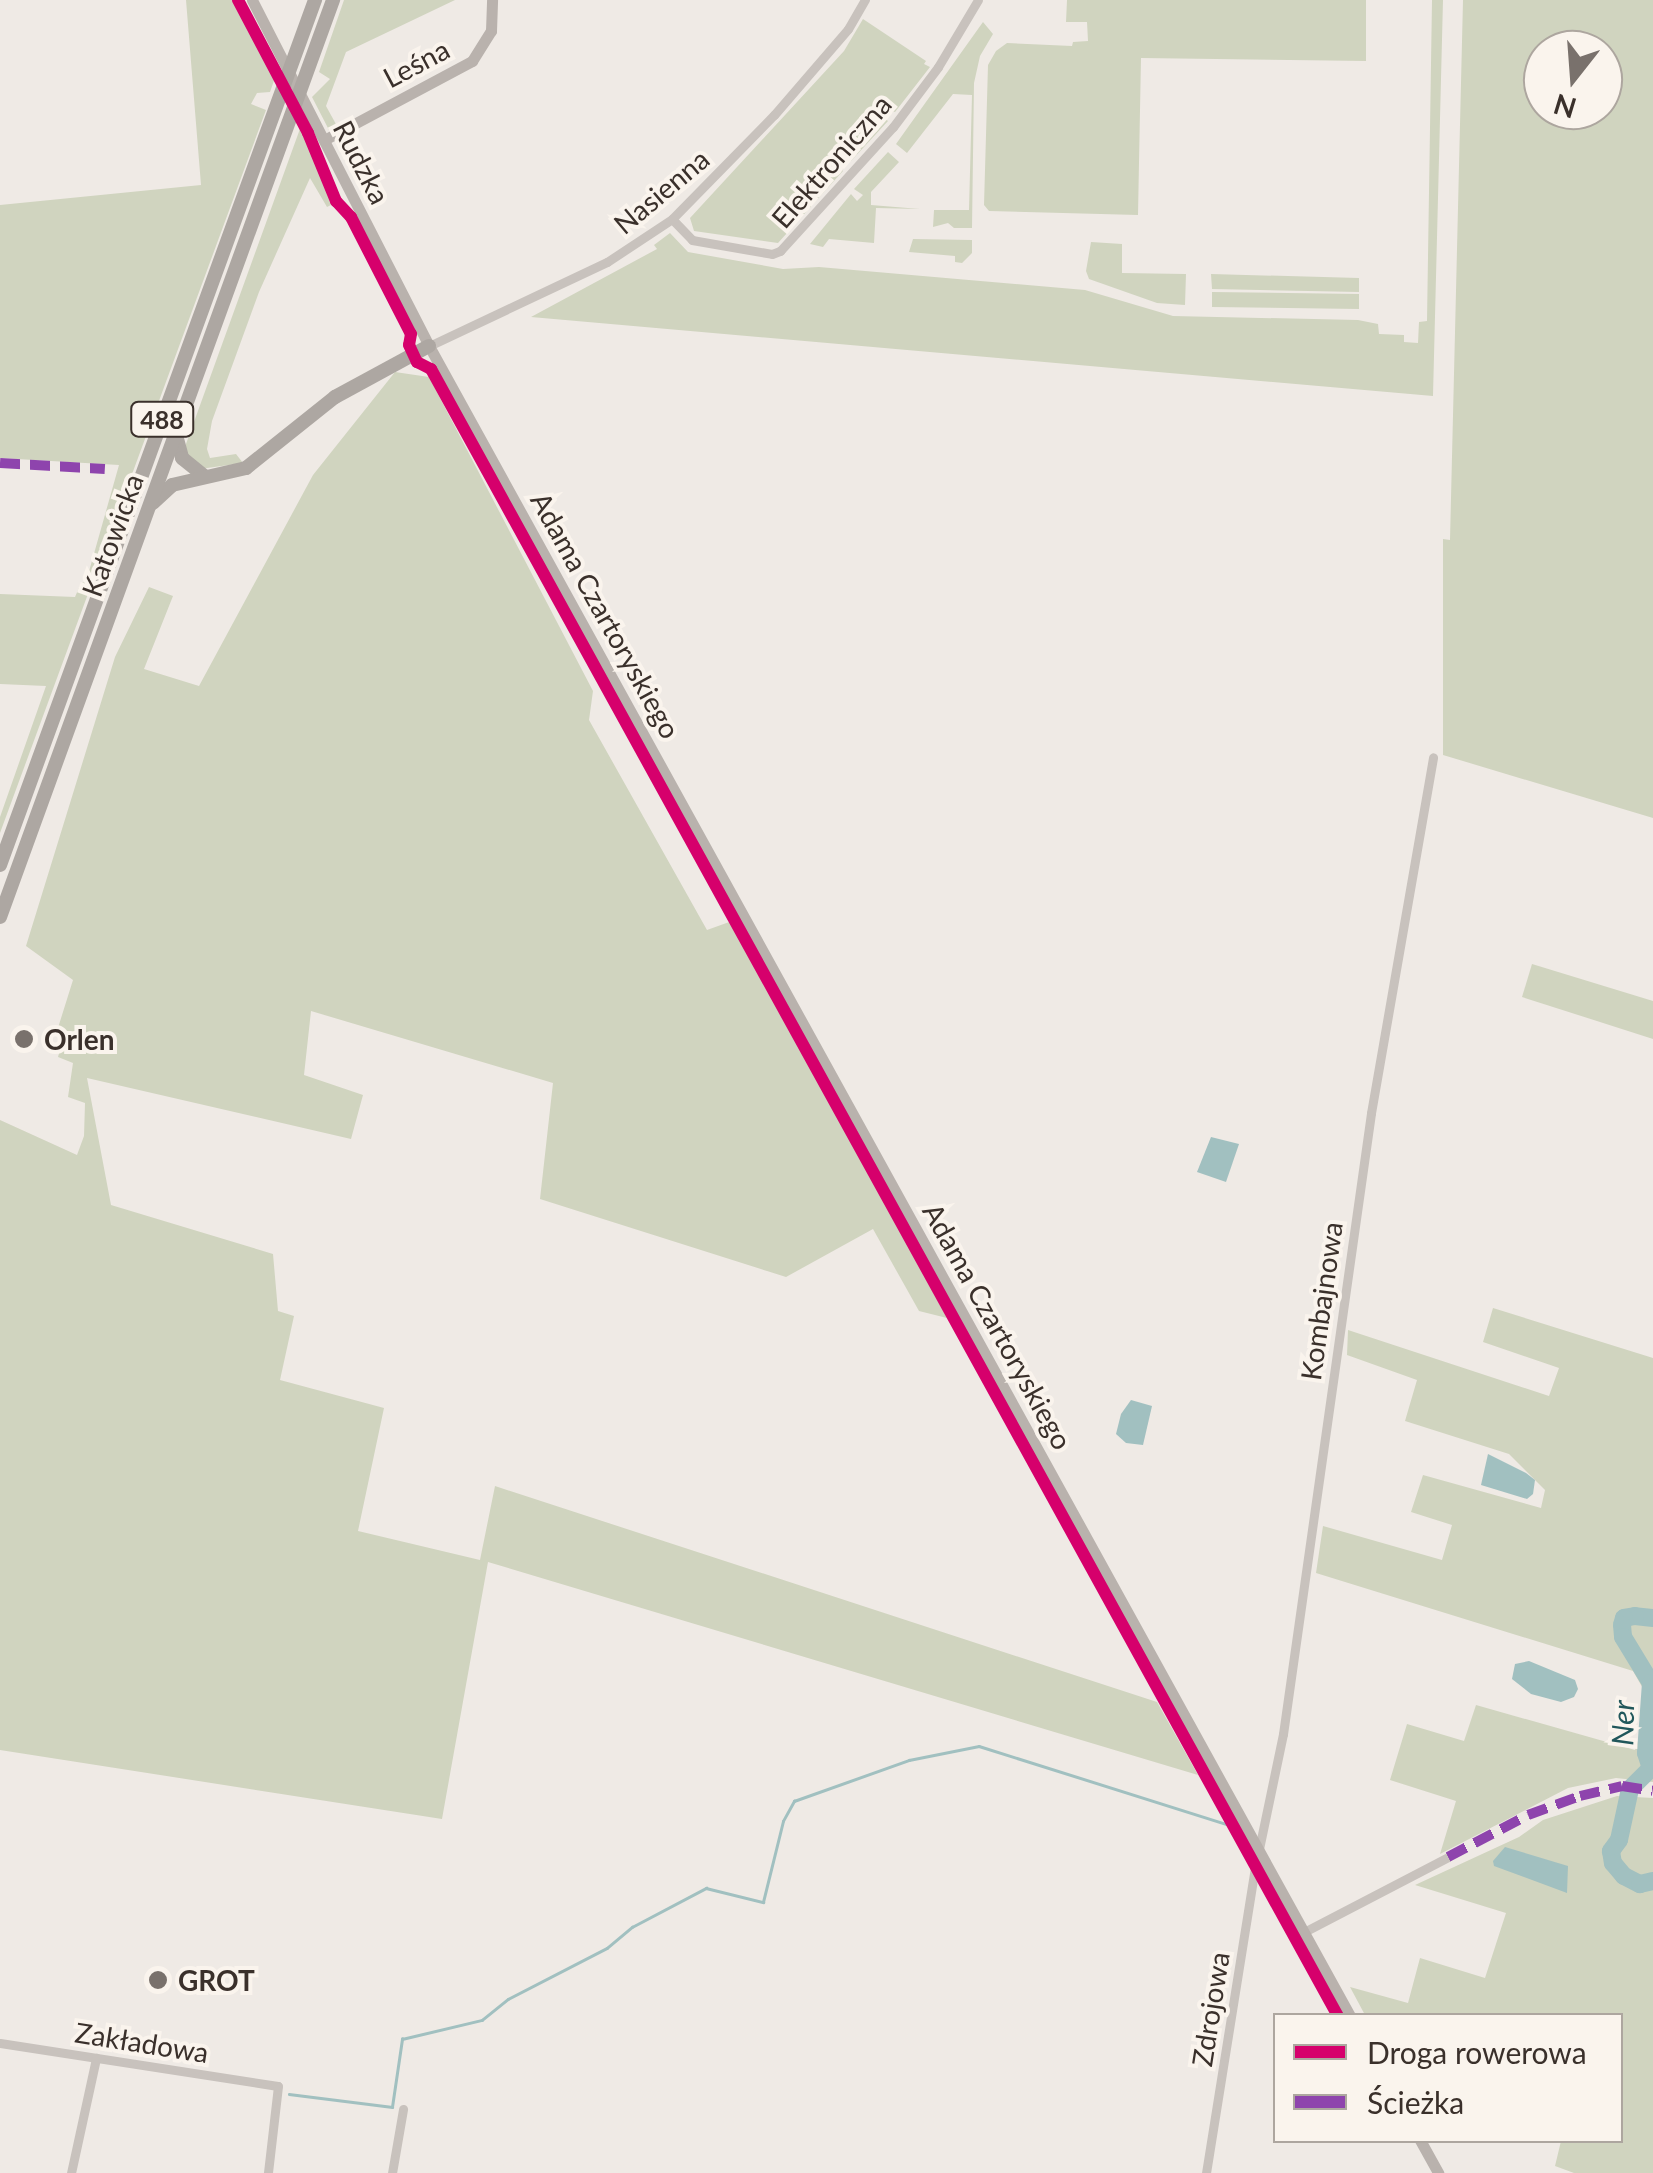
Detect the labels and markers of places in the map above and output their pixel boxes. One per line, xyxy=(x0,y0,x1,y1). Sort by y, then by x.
place label: Orlen xyxy=(44,1022,115,1056)
marker: Orlen xyxy=(13,1028,35,1050)
place label: GROT xyxy=(178,1963,255,1997)
marker: GROT xyxy=(147,1969,169,1991)

